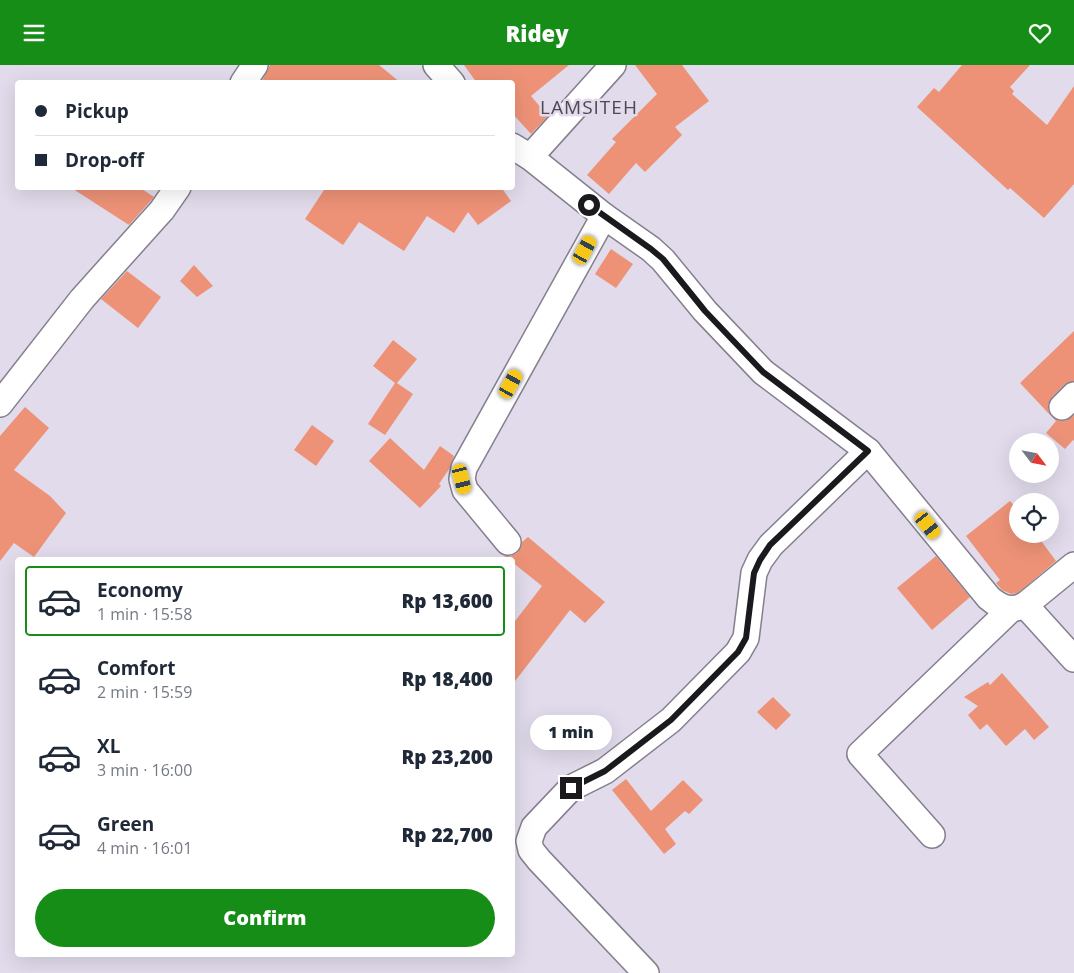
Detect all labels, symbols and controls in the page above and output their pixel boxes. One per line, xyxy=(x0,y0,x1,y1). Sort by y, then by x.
text: Ridey xyxy=(505,18,569,48)
icon: menu xyxy=(20,19,48,47)
icon: heart xyxy=(1026,19,1054,47)
district label: LAMSITEH xyxy=(540,94,638,120)
text: Pickup xyxy=(65,98,129,124)
text: Drop-off xyxy=(65,147,144,173)
route start xyxy=(578,194,600,216)
car xyxy=(571,233,598,267)
car xyxy=(497,367,524,401)
north arrow xyxy=(1009,433,1059,483)
map controls xyxy=(1009,433,1059,543)
car xyxy=(451,463,472,495)
button: locate xyxy=(1009,493,1059,543)
car xyxy=(912,509,943,541)
text: Economy xyxy=(97,577,183,603)
icon: car xyxy=(37,579,82,624)
text: Rp 13,600 xyxy=(401,588,493,614)
text: 1 min · 15:58 xyxy=(97,603,192,625)
text: Comfort xyxy=(97,655,176,681)
icon: car xyxy=(37,657,82,702)
text: Rp 18,400 xyxy=(401,666,493,692)
text: 2 min · 15:59 xyxy=(97,681,192,703)
callout: 1 min xyxy=(530,715,612,751)
text: 1 min xyxy=(548,721,594,743)
text: XL xyxy=(97,733,120,759)
icon: car xyxy=(37,735,82,780)
text: Rp 23,200 xyxy=(401,744,493,770)
text: 3 min · 16:00 xyxy=(97,759,192,781)
route end xyxy=(560,777,582,799)
text: Green xyxy=(97,811,154,837)
icon: car xyxy=(37,813,82,858)
text: Rp 22,700 xyxy=(401,822,493,848)
text: 4 min · 16:01 xyxy=(97,837,192,859)
button: Confirm xyxy=(35,889,495,947)

